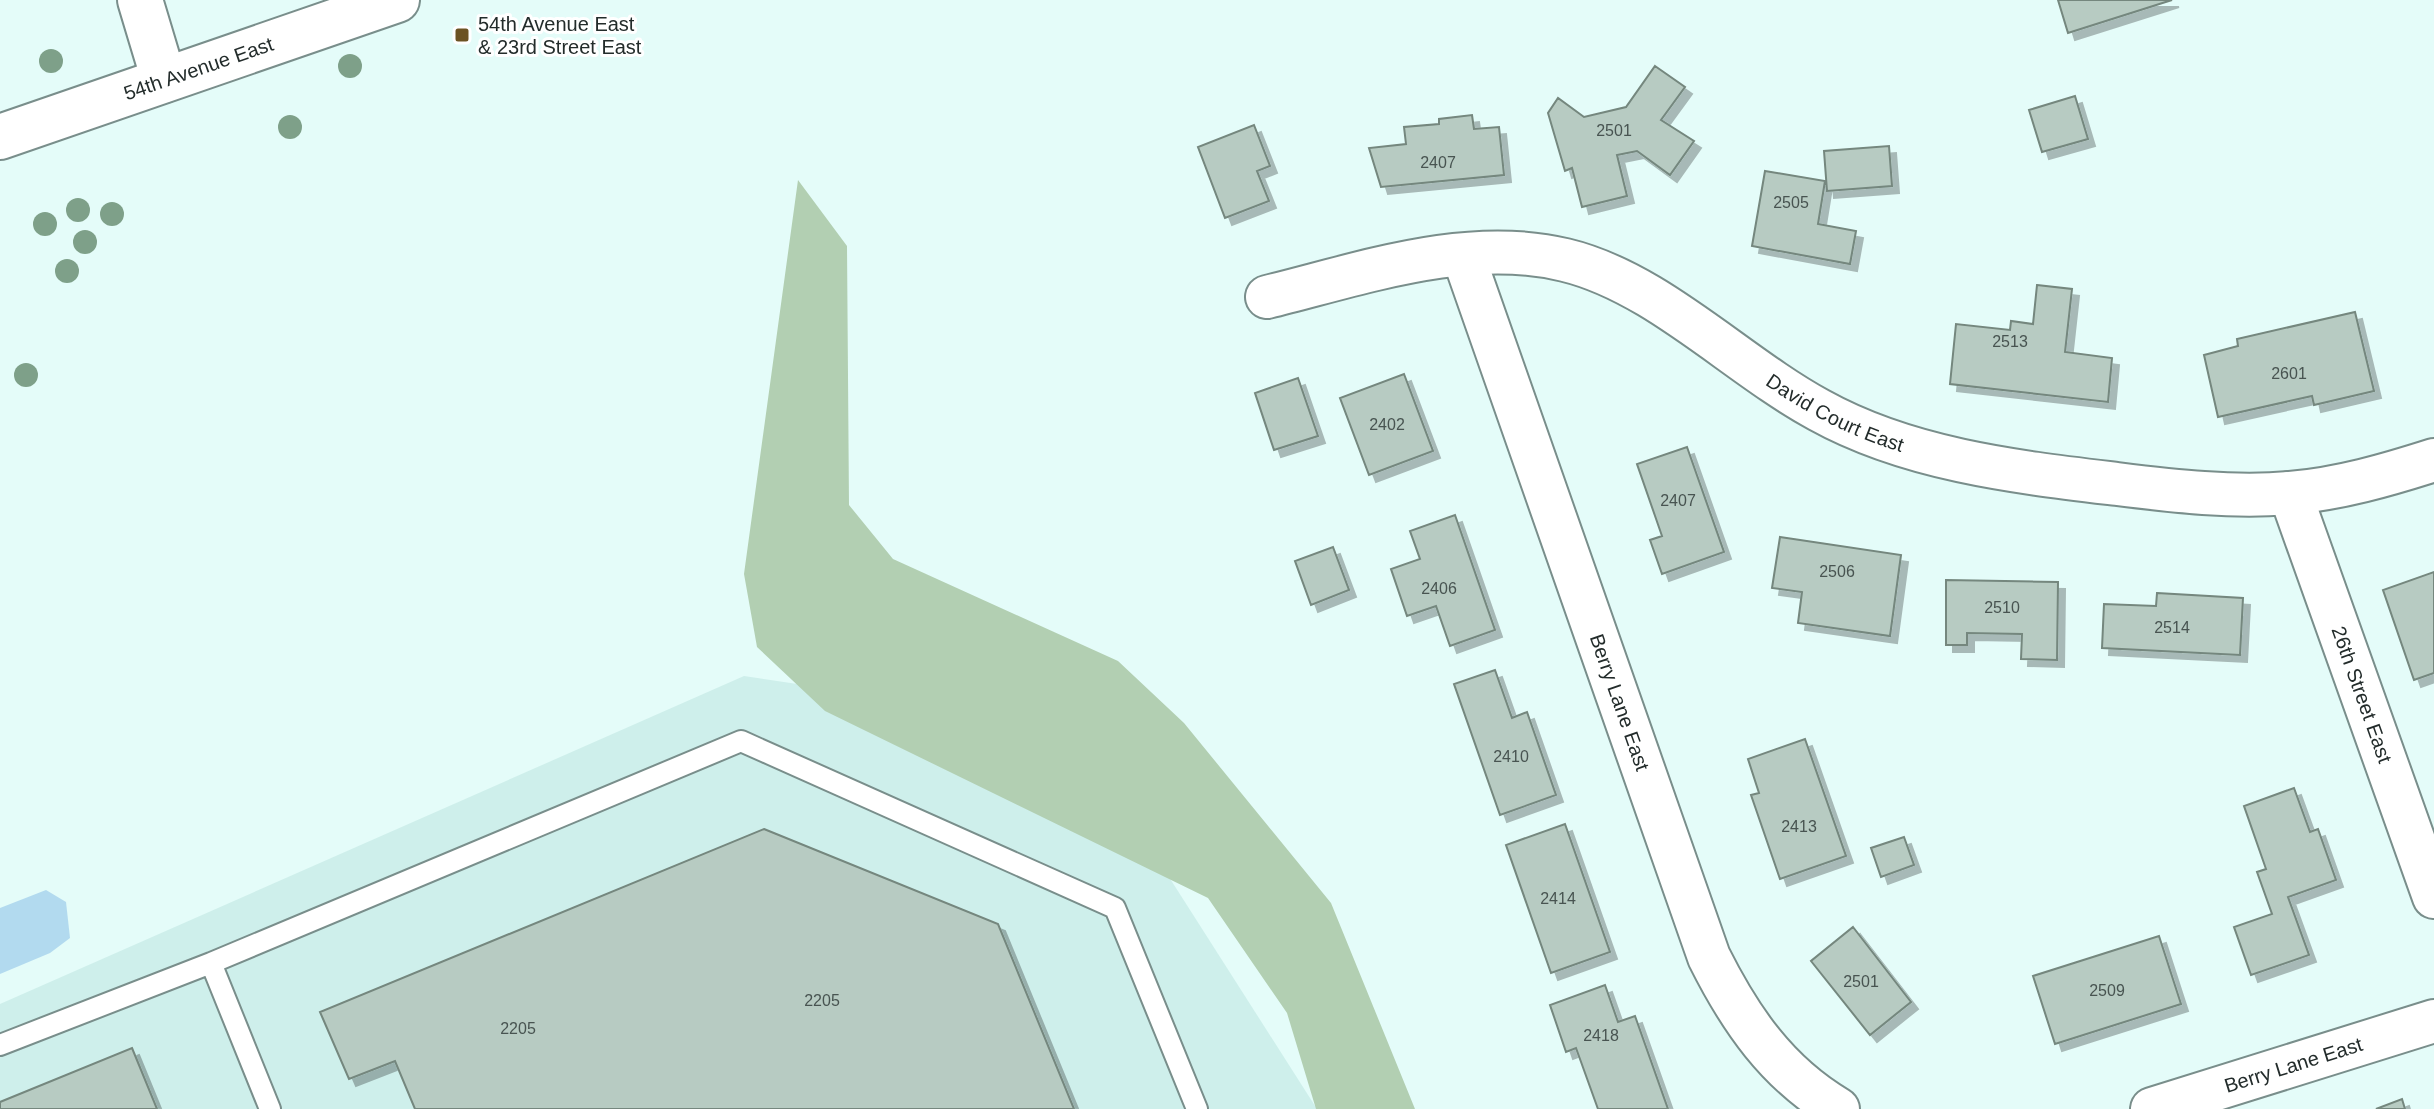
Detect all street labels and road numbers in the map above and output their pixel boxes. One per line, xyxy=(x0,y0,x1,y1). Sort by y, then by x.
street label: 54th Avenue East xyxy=(121,32,276,104)
street label: David Court East xyxy=(1762,369,1907,456)
street label: 26th Street East xyxy=(2327,623,2396,766)
street label: Berry Lane East xyxy=(1586,631,1654,774)
street label: Berry Lane East xyxy=(2222,1033,2365,1097)

